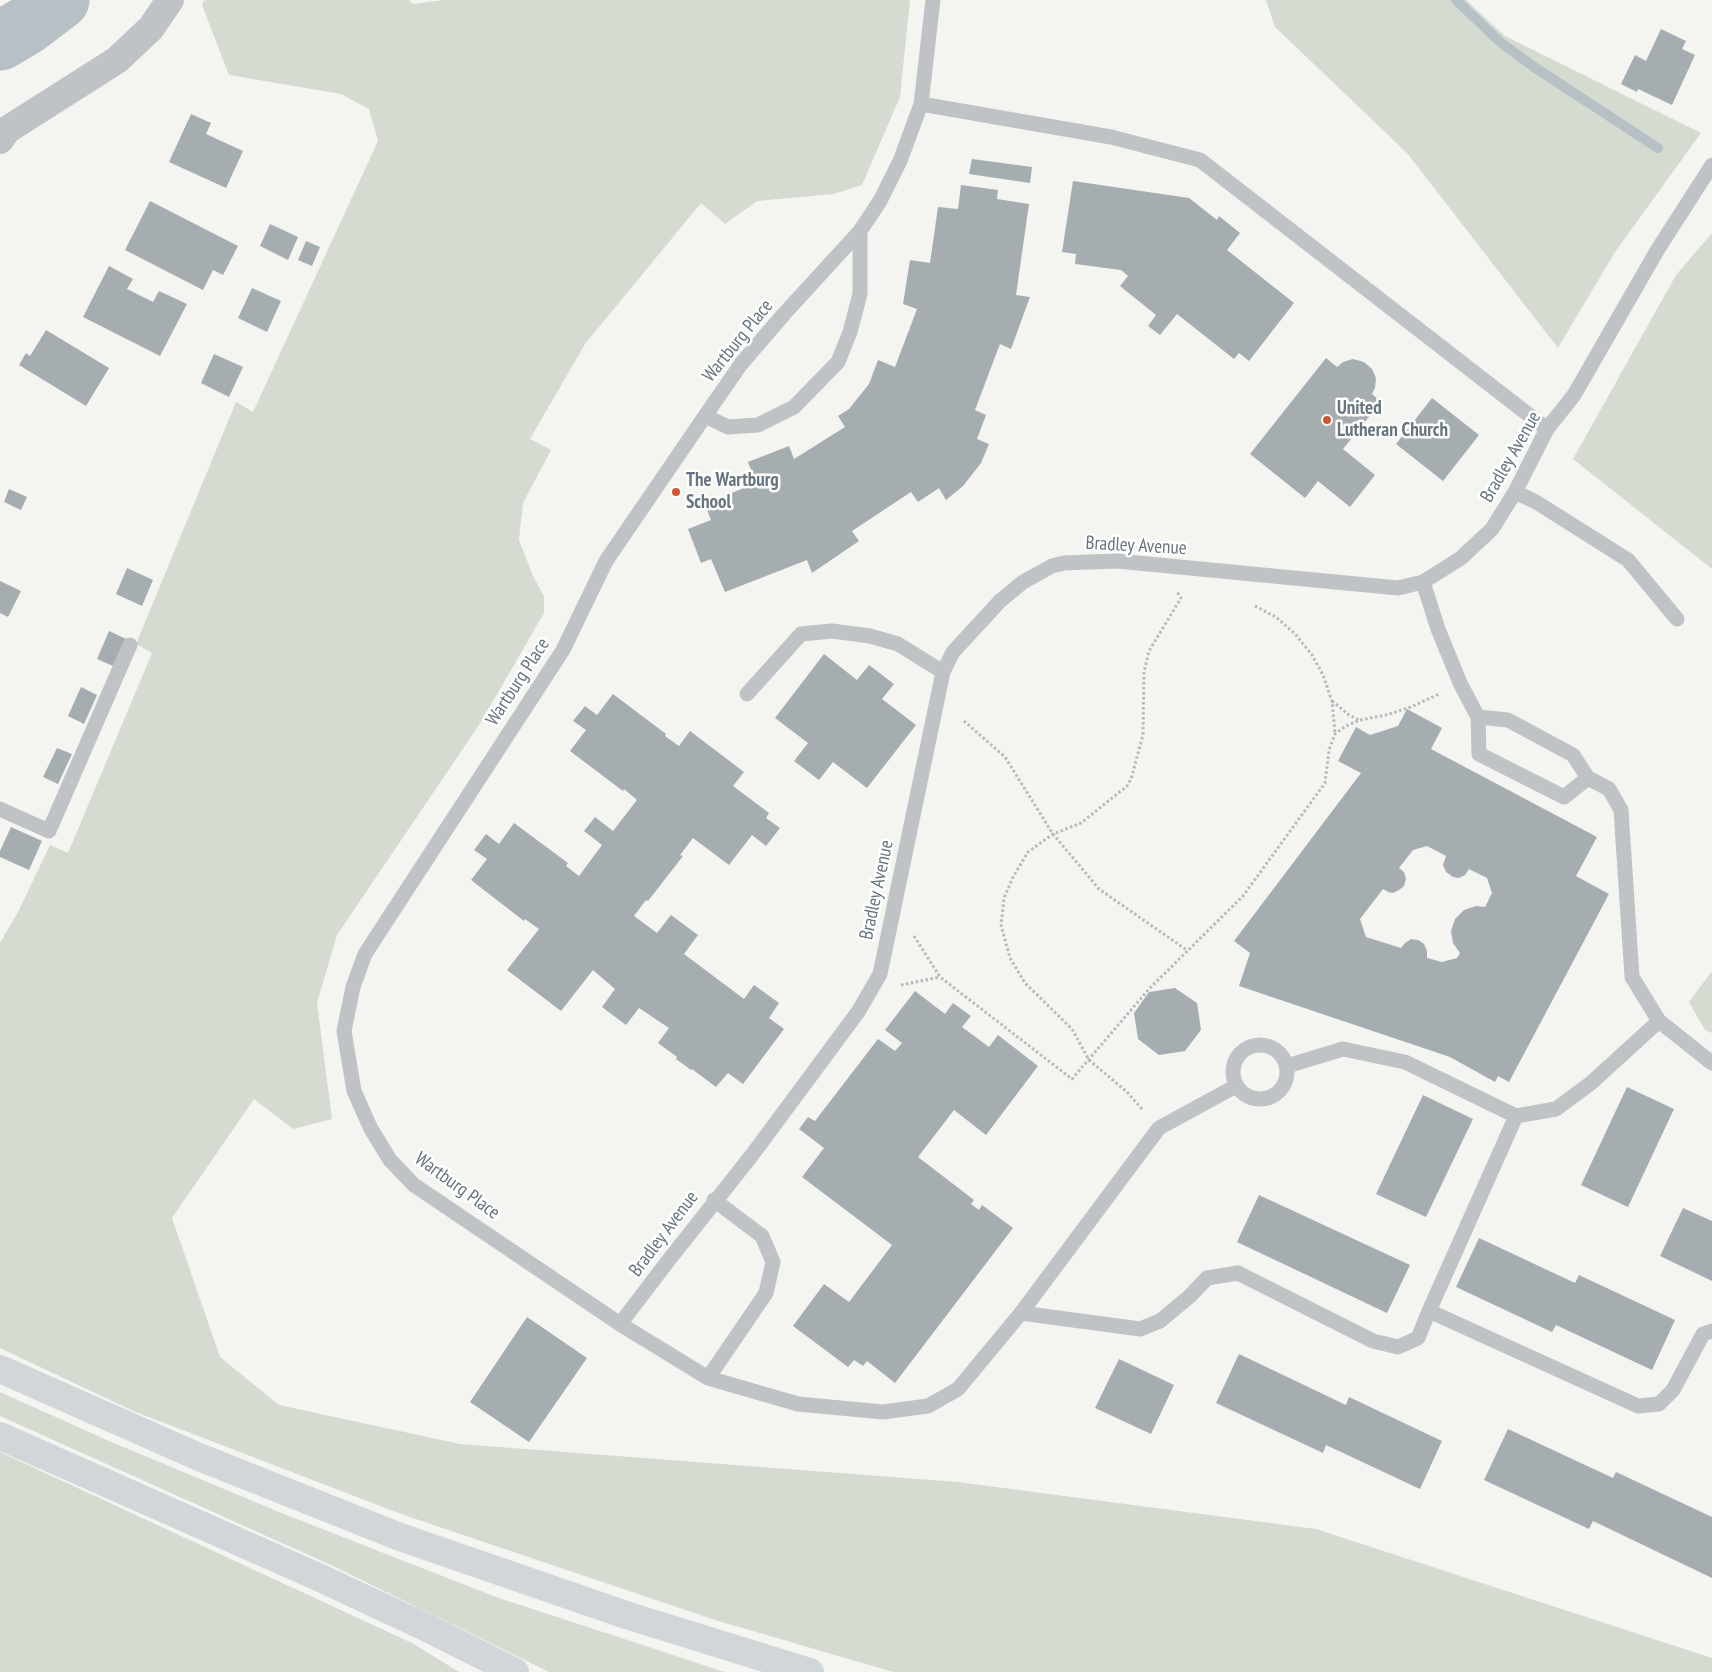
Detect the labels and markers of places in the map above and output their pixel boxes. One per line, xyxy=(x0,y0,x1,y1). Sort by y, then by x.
place label: United Lutheran Church xyxy=(1337,398,1448,442)
marker: United Lutheran Church xyxy=(1321,414,1333,426)
place label: The Wartburg School xyxy=(686,470,779,514)
marker: The Wartburg School xyxy=(670,486,682,498)

